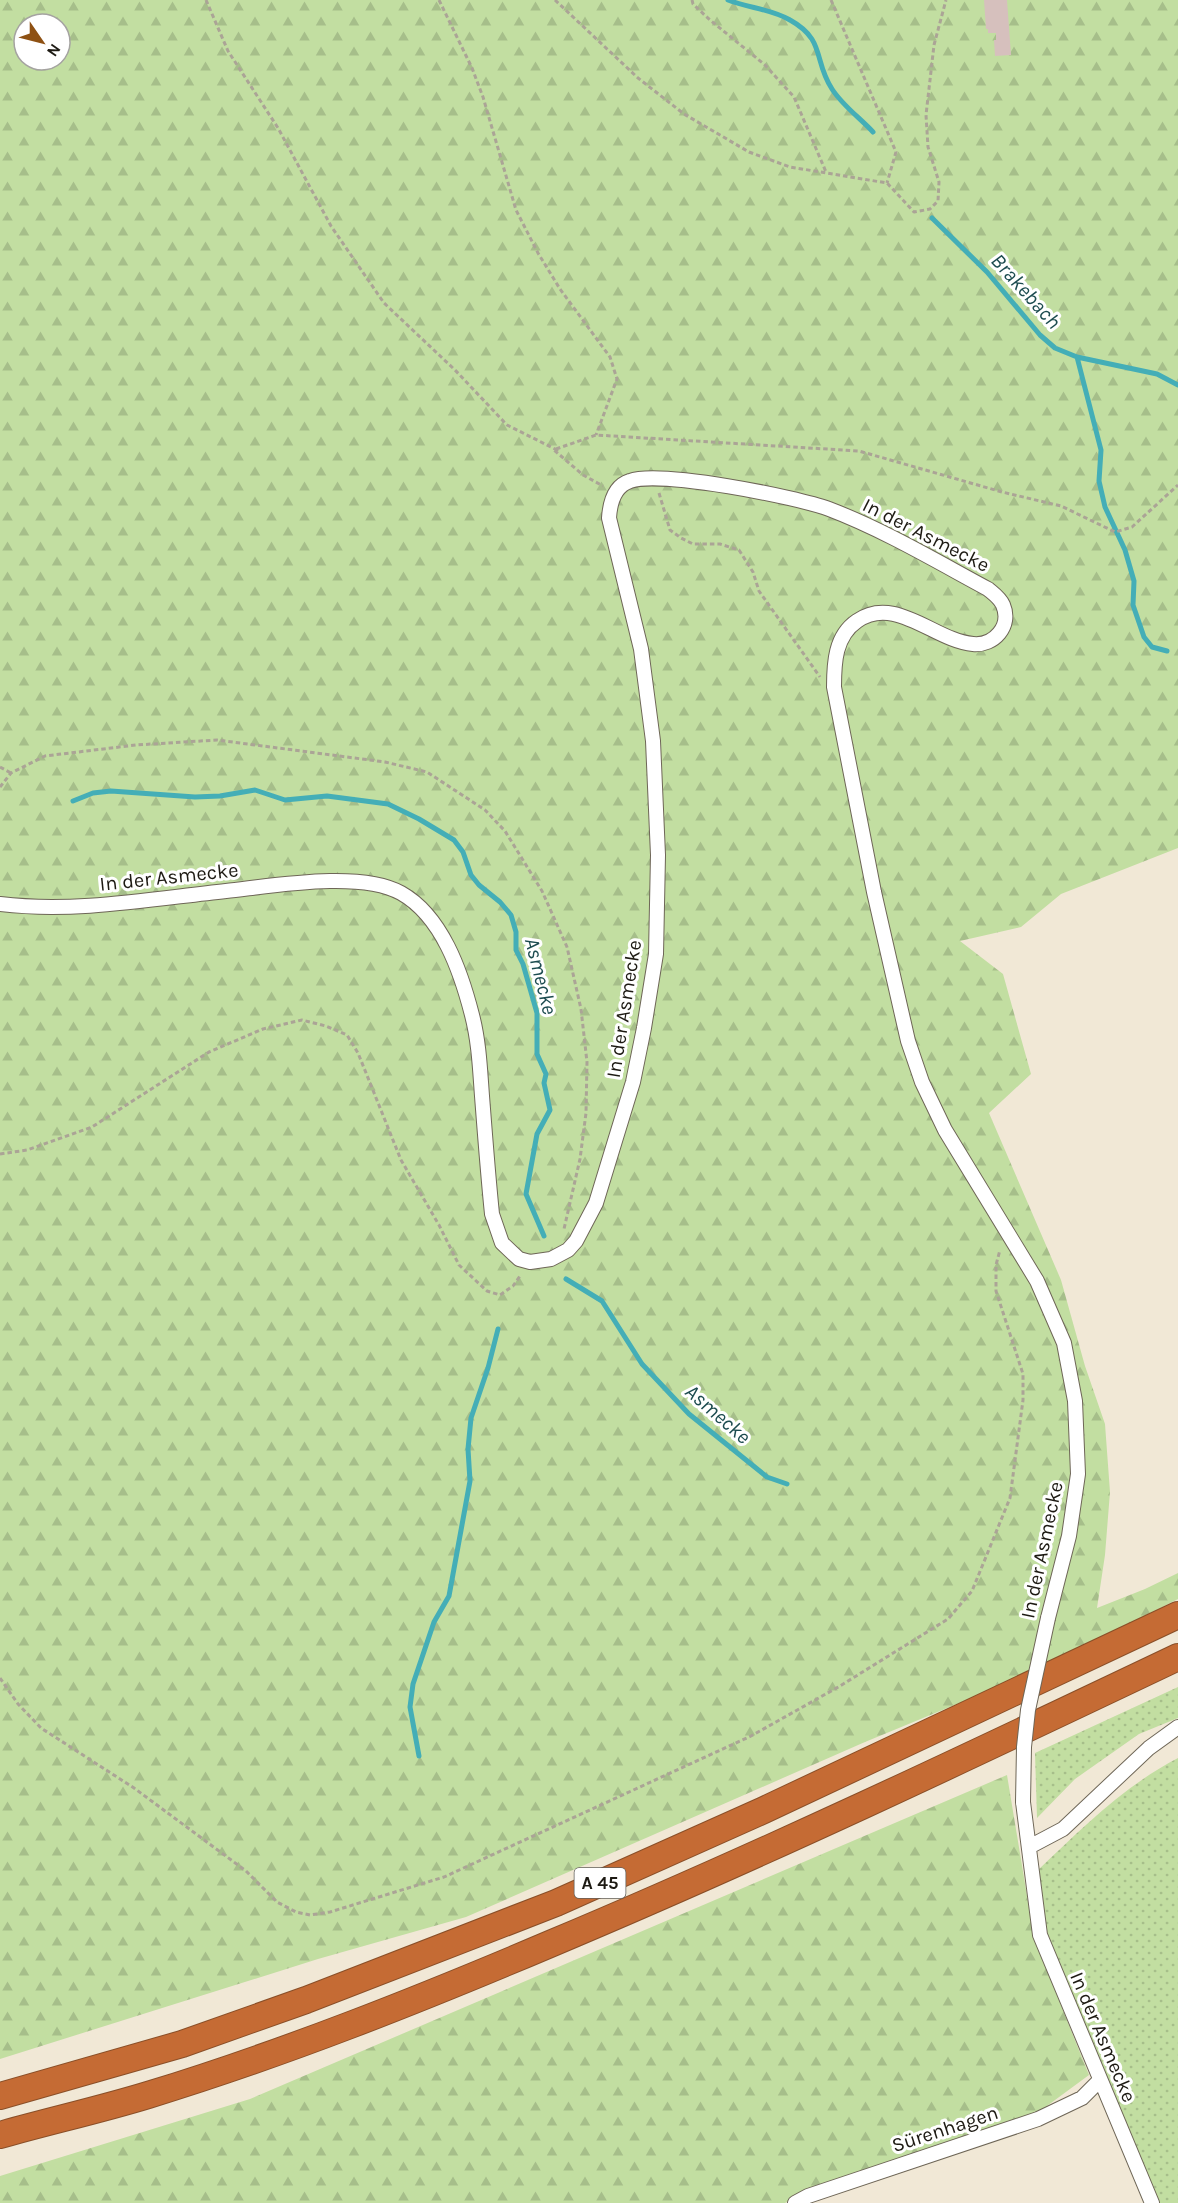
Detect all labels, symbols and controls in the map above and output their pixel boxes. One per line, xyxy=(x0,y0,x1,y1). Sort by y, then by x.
north arrow xyxy=(12,12,72,72)
text: N xyxy=(43,40,65,60)
water label: Brakebach xyxy=(986,249,1066,333)
street label: In der Asmecke xyxy=(859,493,993,577)
street label: In der Asmecke xyxy=(98,858,240,896)
water label: Asmecke xyxy=(520,935,562,1017)
street label: In der Asmecke xyxy=(602,938,646,1080)
water label: Asmecke xyxy=(681,1379,756,1449)
street label: In der Asmecke xyxy=(1016,1479,1068,1621)
road number: A 45 xyxy=(574,1868,626,1898)
street label: In der Asmecke xyxy=(1065,1968,1141,2106)
street label: Sürenhagen xyxy=(889,2101,1001,2157)

